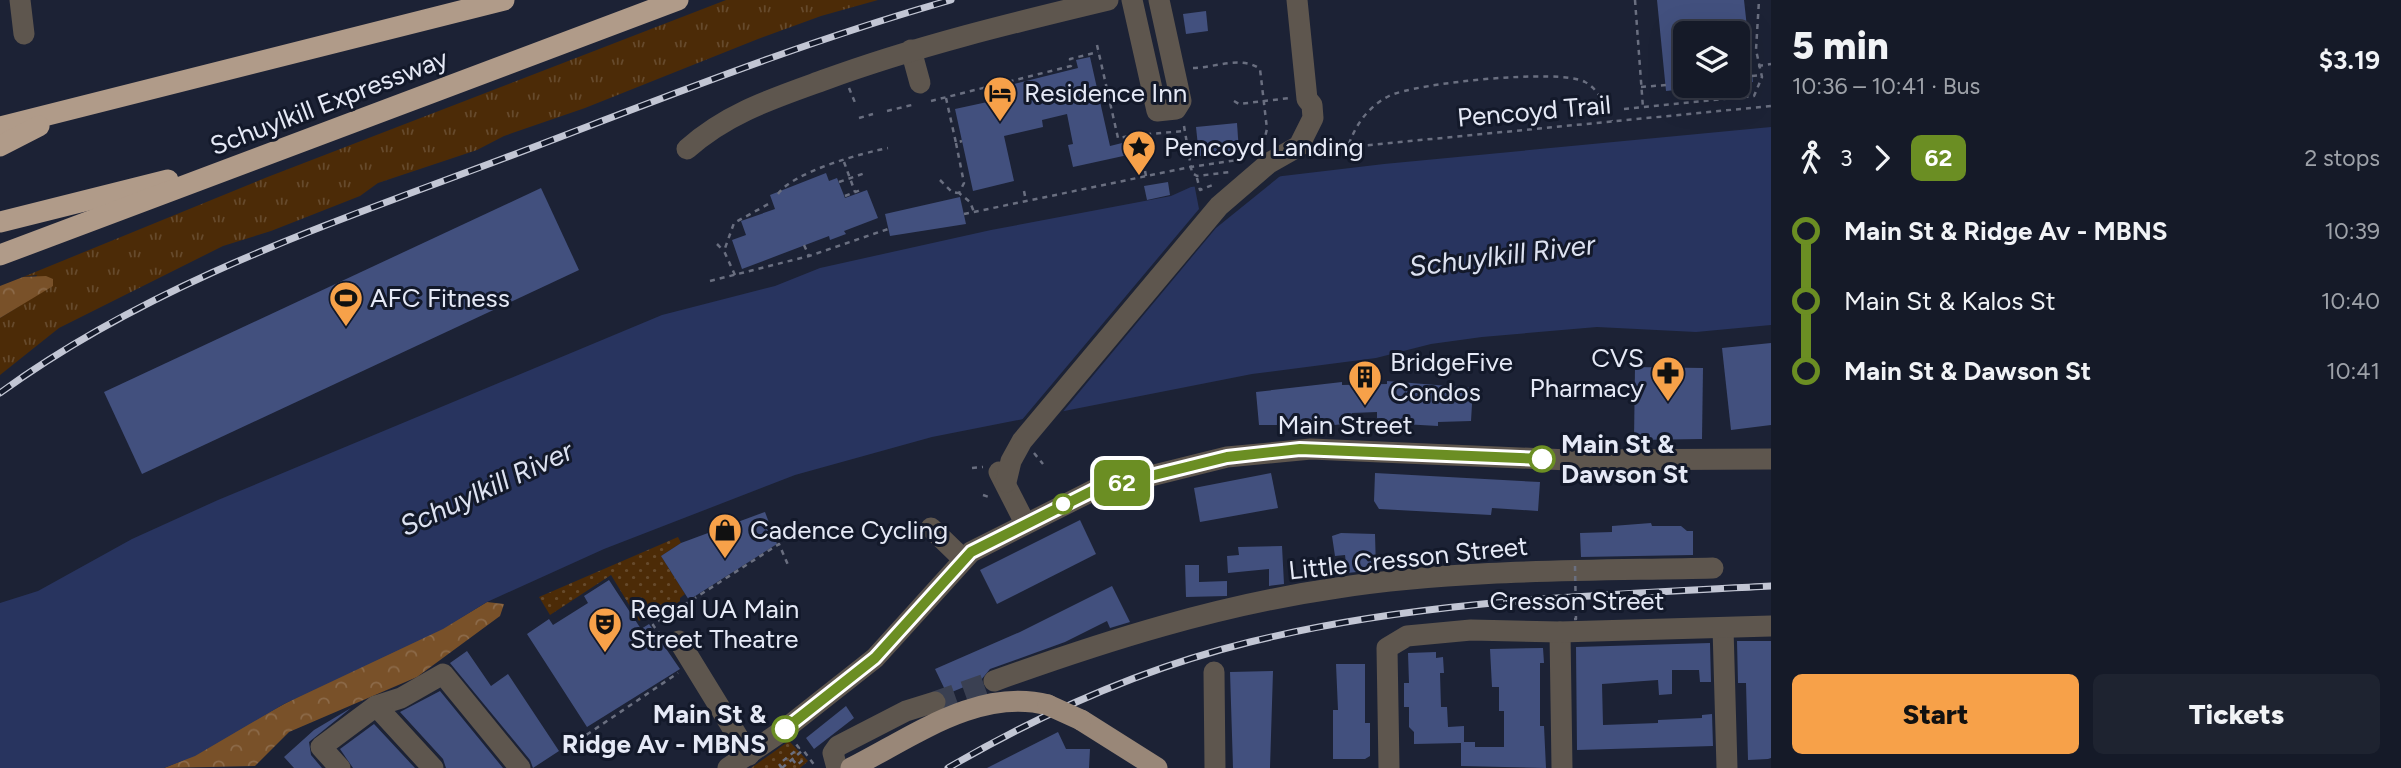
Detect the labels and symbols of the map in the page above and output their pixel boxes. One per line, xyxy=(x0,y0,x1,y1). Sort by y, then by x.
street label: Schuylkill Expressway xyxy=(206,42,453,162)
hotel icon: Residence Inn xyxy=(981,74,1019,123)
place label: Residence Inn xyxy=(1024,77,1187,109)
street label: Pencoyd Trail xyxy=(1456,88,1612,134)
place icon: Pencoyd Landing xyxy=(1120,128,1158,177)
place label: Pencoyd Landing xyxy=(1164,131,1364,163)
water label: Schuylkill River xyxy=(1407,227,1598,283)
sports icon: AFC Fitness xyxy=(327,279,365,328)
place label: AFC Fitness xyxy=(370,282,510,314)
place label: CVS Pharmacy xyxy=(1530,342,1644,404)
place label: BridgeFive Condos xyxy=(1390,346,1513,408)
pharmacy icon: CVS Pharmacy xyxy=(1649,354,1687,403)
building icon: BridgeFive Condos xyxy=(1346,358,1384,407)
street label: Main Street xyxy=(1277,409,1413,441)
place label: Main St & Dawson St xyxy=(1561,428,1689,490)
water label: Schuylkill River xyxy=(394,432,579,543)
marker: Main St & Dawson St xyxy=(1529,446,1555,472)
line badge: 62 xyxy=(1090,460,1154,506)
unlabelled marker xyxy=(1053,494,1073,514)
shop icon: Cadence Cycling xyxy=(706,511,744,560)
place label: Cadence Cycling xyxy=(750,514,948,546)
street label: Little Cresson Street xyxy=(1287,530,1529,586)
street label: Cresson Street xyxy=(1490,585,1665,617)
place label: Regal UA Main Street Theatre xyxy=(630,593,799,655)
theatre icon: Regal UA Main Street Theatre xyxy=(586,605,624,654)
place label: Main St & Ridge Av - MBNS xyxy=(562,698,766,760)
marker: Main St & Ridge Av - MBNS xyxy=(772,716,798,742)

